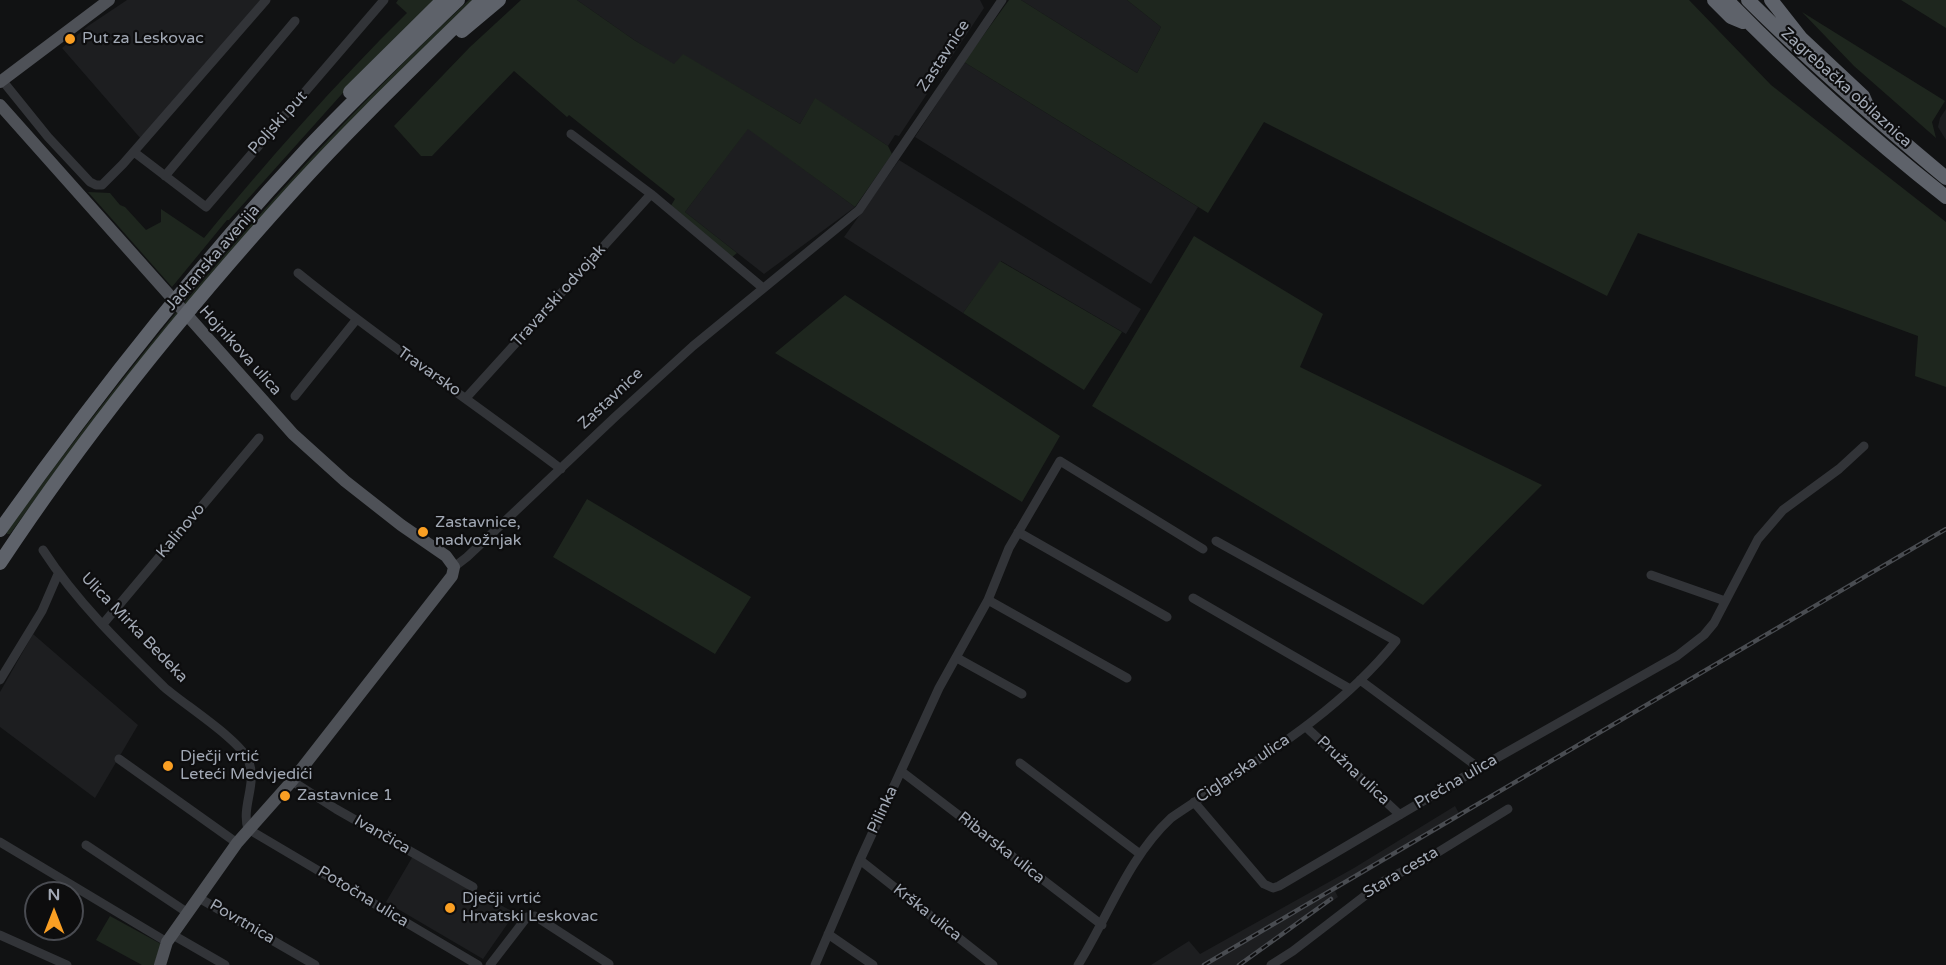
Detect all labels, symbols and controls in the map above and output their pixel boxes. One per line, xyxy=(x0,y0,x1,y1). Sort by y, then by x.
street label: Zastavnice xyxy=(914,17,974,95)
street label: Zagrebačka obilaznica xyxy=(1777,24,1915,152)
place label: Put za Leskovac xyxy=(82,29,204,49)
marker: Put za Leskovac xyxy=(63,32,77,46)
street label: Poljski put xyxy=(245,87,311,159)
street label: Jadranska avenija xyxy=(162,201,264,315)
street label: Travarski odvojak xyxy=(508,241,610,351)
street label: Hojnikova ulica xyxy=(195,302,285,400)
street label: Travarsko xyxy=(393,343,465,401)
street label: Zastavnice xyxy=(575,364,647,434)
street label: Kalinovo xyxy=(153,500,209,562)
place label: Zastavnice, nadvožnjak xyxy=(435,513,521,551)
marker: Zastavnice, nadvožnjak xyxy=(416,525,430,539)
street label: Ulica Mirka Bedeka xyxy=(77,569,191,687)
street label: Ciglarska ulica xyxy=(1192,731,1294,807)
street label: Pružna ulica xyxy=(1313,732,1393,810)
place label: Dječji vrtić Leteći Medvjedići xyxy=(180,747,313,785)
street label: Prečna ulica xyxy=(1411,751,1501,813)
marker: Dječji vrtić Leteći Medvjedići xyxy=(161,759,175,773)
street label: Pilinka xyxy=(864,783,902,837)
place label: Zastavnice 1 xyxy=(297,786,393,806)
marker: Zastavnice 1 xyxy=(278,789,292,803)
street label: Ribarska ulica xyxy=(954,808,1048,888)
street label: Ivančica xyxy=(351,811,413,859)
street label: Stara cesta xyxy=(1360,843,1442,903)
street label: Potočna ulica xyxy=(314,862,412,932)
street label: Krška ulica xyxy=(889,880,965,946)
north arrow xyxy=(24,881,84,941)
text: N xyxy=(48,885,60,905)
place label: Dječji vrtić Hrvatski Leskovac xyxy=(462,889,598,927)
street label: Povrtnica xyxy=(206,896,278,948)
marker: Dječji vrtić Hrvatski Leskovac xyxy=(443,901,457,915)

